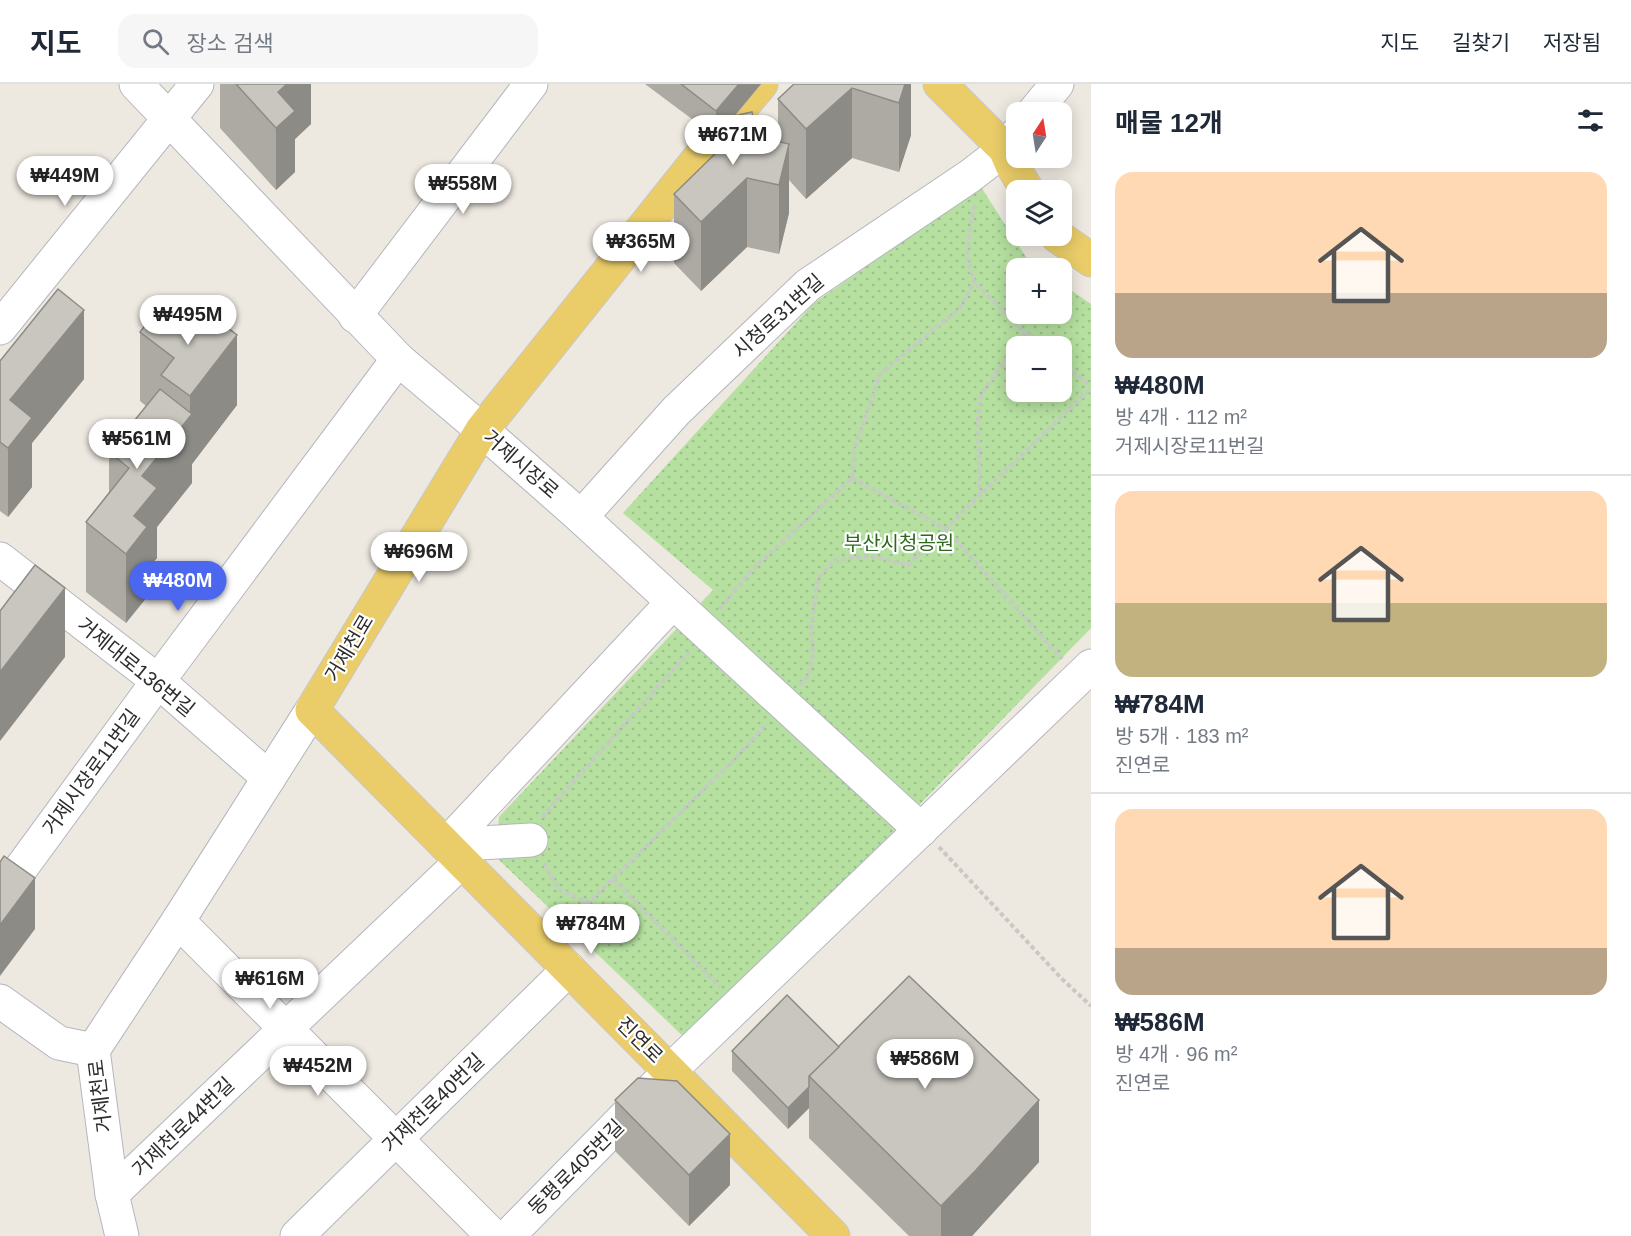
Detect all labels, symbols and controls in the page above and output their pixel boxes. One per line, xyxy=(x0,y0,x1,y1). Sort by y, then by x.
search box xyxy=(118,14,538,68)
icon: search xyxy=(139,25,172,58)
text: 지도 xyxy=(30,28,82,59)
text: 장소 검색 xyxy=(187,31,274,56)
text: 지도 xyxy=(1380,31,1419,54)
text: 길찾기 xyxy=(1452,31,1510,54)
text: 저장됨 xyxy=(1543,31,1601,54)
north arrow xyxy=(1006,102,1072,168)
map controls xyxy=(1006,102,1072,402)
icon: filters xyxy=(1574,104,1607,137)
text: 매물 12개 xyxy=(1115,108,1223,138)
pin: ₩671M xyxy=(691,115,775,166)
text: ₩671M xyxy=(699,123,767,145)
pin: ₩449M xyxy=(23,156,107,207)
text: ₩449M xyxy=(31,164,99,186)
pin: ₩558M xyxy=(421,164,505,215)
text: ₩558M xyxy=(429,172,497,194)
button: layers xyxy=(1006,180,1072,246)
icon: home xyxy=(1307,211,1415,319)
pin: ₩365M xyxy=(599,222,683,273)
text: ₩365M xyxy=(607,230,675,252)
button: + xyxy=(1006,258,1072,324)
street label: 시청로31번길 xyxy=(728,270,828,362)
pin: ₩495M xyxy=(146,295,230,346)
text: ₩495M xyxy=(154,303,222,325)
button: − xyxy=(1006,336,1072,402)
text: ₩480M xyxy=(1115,370,1205,400)
text: 방 4개 · 112 m² xyxy=(1115,406,1247,428)
pin: ₩561M xyxy=(95,419,179,470)
street label: 거제시장로 xyxy=(479,426,563,502)
text: ₩561M xyxy=(103,427,171,449)
text: 거제시장로11번길 xyxy=(1115,435,1265,457)
icon: home xyxy=(1307,530,1415,638)
pin: ₩696M xyxy=(377,532,461,583)
park label: 부산시청공원 xyxy=(844,532,954,554)
text: ₩696M xyxy=(385,540,453,562)
pin: ₩480M xyxy=(136,561,220,612)
text: ₩480M xyxy=(144,569,212,591)
street label: 거제천로 xyxy=(321,611,377,685)
street label: 거제대로136번길 xyxy=(73,613,199,721)
text: ₩784M xyxy=(1115,689,1205,719)
street label: 거제시장로11번길 xyxy=(38,705,144,839)
text: 방 5개 · 183 m² xyxy=(1115,725,1249,747)
text: 진연로 xyxy=(1115,754,1170,776)
icon: home xyxy=(1307,848,1415,956)
pin: ₩784M xyxy=(549,904,633,955)
text: ₩784M xyxy=(557,912,625,934)
pin: ₩616M xyxy=(228,959,312,1010)
text: ₩616M xyxy=(236,967,304,989)
text: ₩586M xyxy=(1115,1007,1205,1037)
street label: 진연로 xyxy=(613,1013,667,1067)
pin: ₩586M xyxy=(883,1039,967,1090)
text: 방 4개 · 96 m² xyxy=(1115,1043,1237,1065)
pin: ₩452M xyxy=(276,1046,360,1097)
text: ₩586M xyxy=(891,1047,959,1069)
street label: 거제천로40번길 xyxy=(378,1049,488,1157)
text: ₩452M xyxy=(284,1054,352,1076)
street label: 거제천로 xyxy=(85,1058,115,1134)
text: 진연로 xyxy=(1115,1072,1170,1094)
street label: 거제천로44번길 xyxy=(128,1073,238,1181)
street label: 동평로405번길 xyxy=(524,1115,628,1219)

